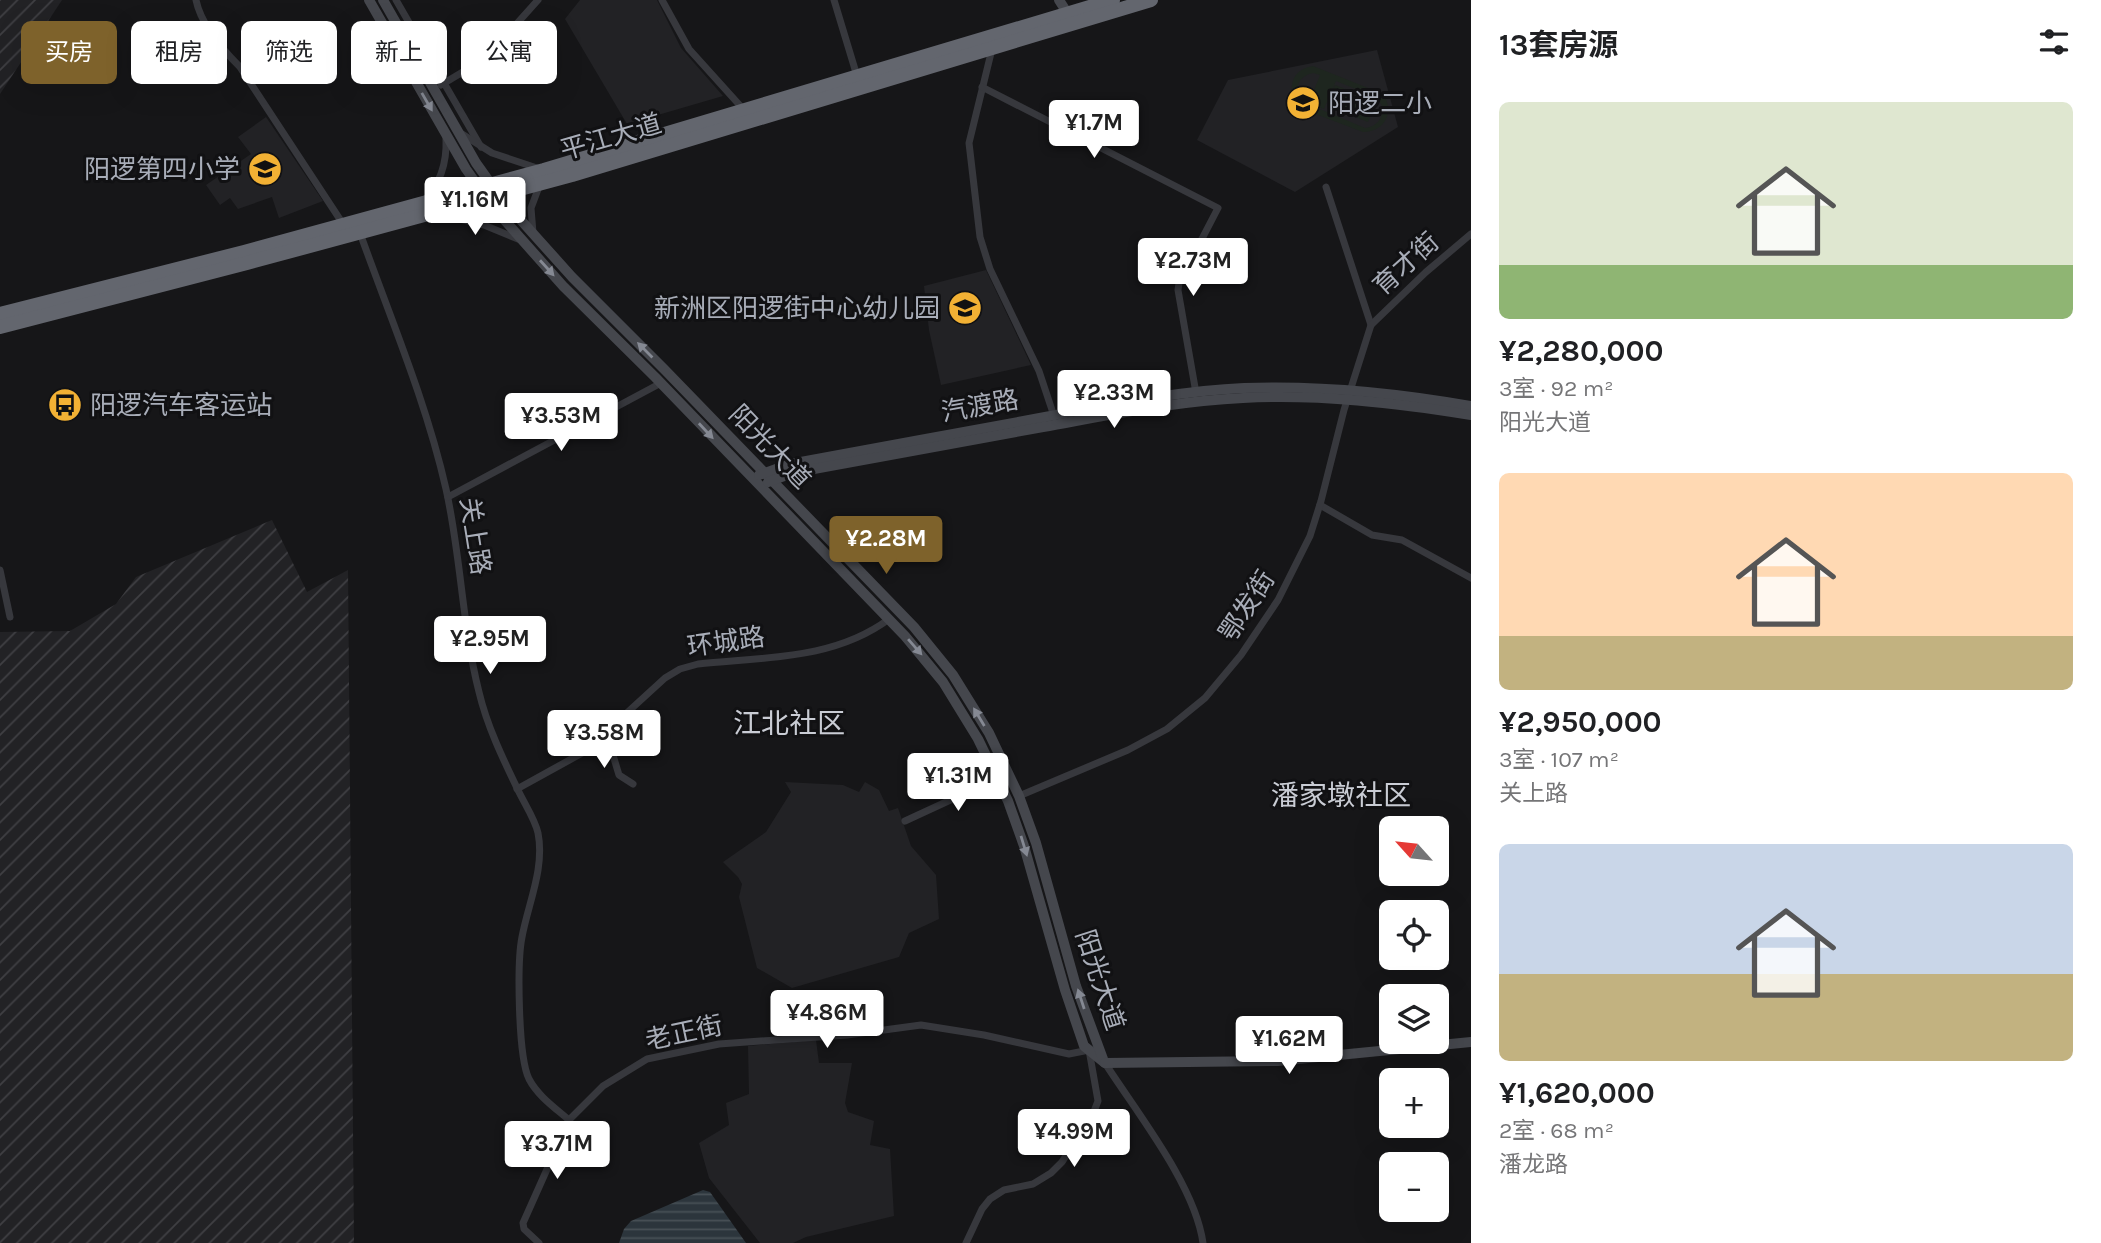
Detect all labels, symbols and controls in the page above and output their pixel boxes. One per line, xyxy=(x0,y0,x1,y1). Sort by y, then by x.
chip: 买房 xyxy=(21,21,117,84)
chip: 租房 xyxy=(131,21,227,84)
chip: 筛选 xyxy=(241,21,337,84)
chip: 新上 xyxy=(351,21,447,84)
chip: 公寓 xyxy=(461,21,557,84)
icon: filters xyxy=(2035,23,2073,61)
text: 13套房源 xyxy=(1499,27,1618,63)
school or university icon: 阳逻二小 xyxy=(1284,84,1322,122)
place label: 阳逻二小 xyxy=(1328,88,1432,119)
one-way arrow xyxy=(421,92,433,111)
pin: ¥1.7M xyxy=(1045,100,1143,160)
street label: 平江大道 xyxy=(557,108,665,166)
text: ¥1.7M xyxy=(1065,109,1123,136)
icon: home xyxy=(1723,148,1849,274)
school or university icon: 阳逻第四小学 xyxy=(246,150,284,188)
place label: 阳逻第四小学 xyxy=(84,154,240,185)
pin: ¥1.16M xyxy=(418,177,532,237)
text: ¥1.16M xyxy=(441,186,509,213)
street label: 育才街 xyxy=(1367,226,1445,302)
pin: ¥2.73M xyxy=(1136,238,1250,298)
text: ¥2.73M xyxy=(1154,247,1232,274)
one-way arrow xyxy=(539,259,555,276)
school or university icon: 新洲区阳逻街中心幼儿园 xyxy=(946,289,984,327)
place label: 新洲区阳逻街中心幼儿园 xyxy=(654,293,940,324)
text: ¥2,280,000 xyxy=(1499,333,1663,369)
one-way arrow xyxy=(638,342,654,359)
pin: ¥2.33M xyxy=(1057,370,1171,430)
text: 3室 · 92 m² xyxy=(1499,375,1613,402)
text: ¥2.33M xyxy=(1073,379,1155,406)
street label: 汽渡路 xyxy=(939,384,1021,428)
bus stop icon: 阳逻汽车客运站 xyxy=(46,386,84,424)
place label: 阳逻汽车客运站 xyxy=(90,390,272,421)
pin: ¥3.53M xyxy=(504,393,618,453)
street label: 阳光大道 xyxy=(723,399,817,495)
text: ¥3.53M xyxy=(521,402,601,429)
text: 阳光大道 xyxy=(1499,409,1591,436)
one-way arrow xyxy=(698,422,714,440)
street label: 关上路 xyxy=(454,495,496,577)
pin: ¥2.28M xyxy=(829,516,943,576)
icon: home xyxy=(1723,519,1849,645)
text: ¥2.28M xyxy=(845,525,927,552)
street label: 鄂发街 xyxy=(1213,565,1281,647)
pin: ¥2.95M xyxy=(433,616,547,676)
street label: 环城路 xyxy=(685,621,767,663)
text: ¥2.95M xyxy=(450,625,530,652)
one-way arrow xyxy=(907,639,922,656)
text: ¥2,950,000 xyxy=(1499,704,1662,740)
district label: 江北社区 xyxy=(733,707,845,740)
one-way arrow xyxy=(973,707,985,726)
pin: ¥3.58M xyxy=(547,710,661,770)
text: ¥3.58M xyxy=(563,719,645,746)
text: 3室 · 107 m² xyxy=(1499,746,1619,773)
pin: ¥1.31M xyxy=(901,754,1015,813)
text: ¥1.31M xyxy=(923,762,993,789)
district label: 潘家墩社区 xyxy=(1271,779,1411,812)
text: 关上路 xyxy=(1499,780,1568,807)
north arrow xyxy=(1379,816,1449,886)
map controls xyxy=(1379,816,1449,1222)
one-way arrow xyxy=(1019,835,1029,856)
icon: home xyxy=(1723,890,1849,1016)
button: locate xyxy=(1379,900,1449,970)
street label: 阳光大道 xyxy=(1069,926,1131,1034)
button: layers xyxy=(1379,984,1449,1054)
one-way arrow xyxy=(1075,988,1085,1009)
pin: ¥4.86M xyxy=(770,990,884,1050)
text: ¥4.86M xyxy=(786,999,868,1026)
street label: 老正街 xyxy=(643,1010,725,1056)
pin: ¥1.62M xyxy=(1232,1016,1346,1076)
text: ¥1.62M xyxy=(1252,1025,1326,1052)
button: + xyxy=(1379,1068,1449,1138)
text: ¥1,620,000 xyxy=(1499,1075,1655,1111)
pin: ¥4.99M xyxy=(1017,1110,1131,1169)
text: 2室 · 68 m² xyxy=(1499,1117,1614,1144)
text: ¥4.99M xyxy=(1034,1118,1114,1145)
pin: ¥3.71M xyxy=(500,1122,614,1181)
text: ¥3.71M xyxy=(521,1130,593,1157)
text: 潘龙路 xyxy=(1499,1151,1568,1178)
button: − xyxy=(1379,1152,1449,1222)

